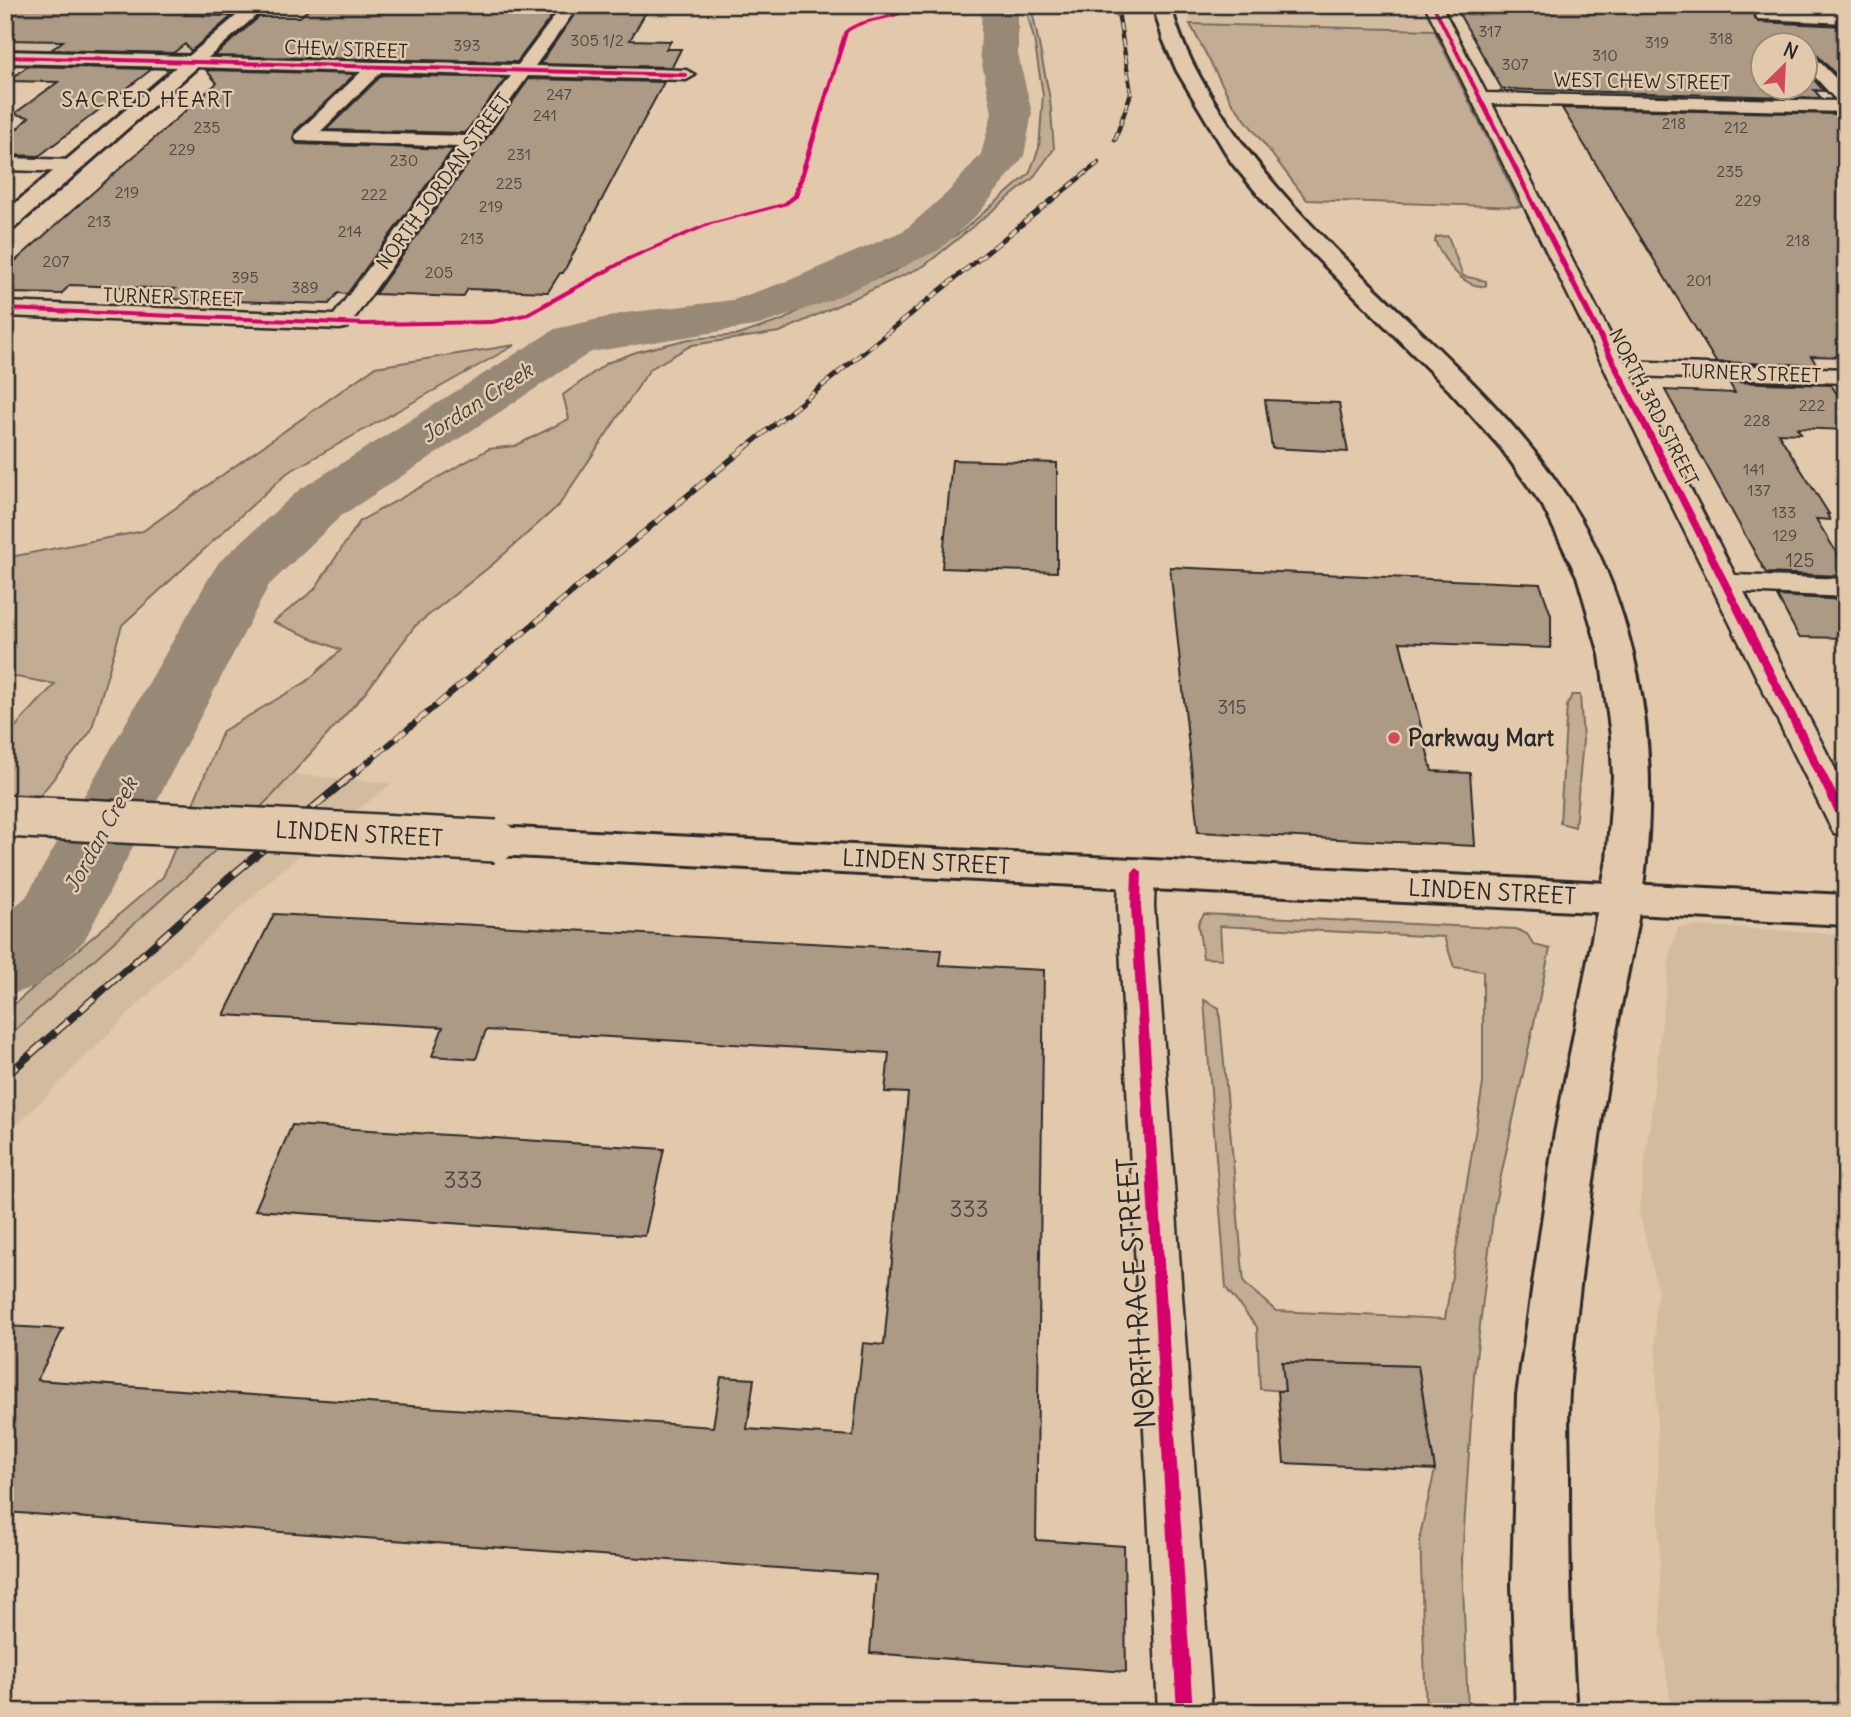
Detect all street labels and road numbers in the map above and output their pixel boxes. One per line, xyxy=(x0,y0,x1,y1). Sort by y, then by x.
street label: CHEW STREET xyxy=(284,35,408,63)
street label: WEST CHEW STREET xyxy=(1553,67,1731,95)
street label: NORTH JORDAN STREET xyxy=(371,88,515,274)
street label: TURNER STREET xyxy=(102,283,244,311)
street label: NORTH 3RD STREET xyxy=(1604,324,1704,490)
street label: TURNER STREET xyxy=(1680,359,1822,387)
street label: LINDEN STREET xyxy=(274,815,444,852)
street label: LINDEN STREET xyxy=(841,843,1011,880)
street label: LINDEN STREET xyxy=(1407,873,1577,910)
street label: NORTH RACE STREET xyxy=(1109,1156,1163,1430)

